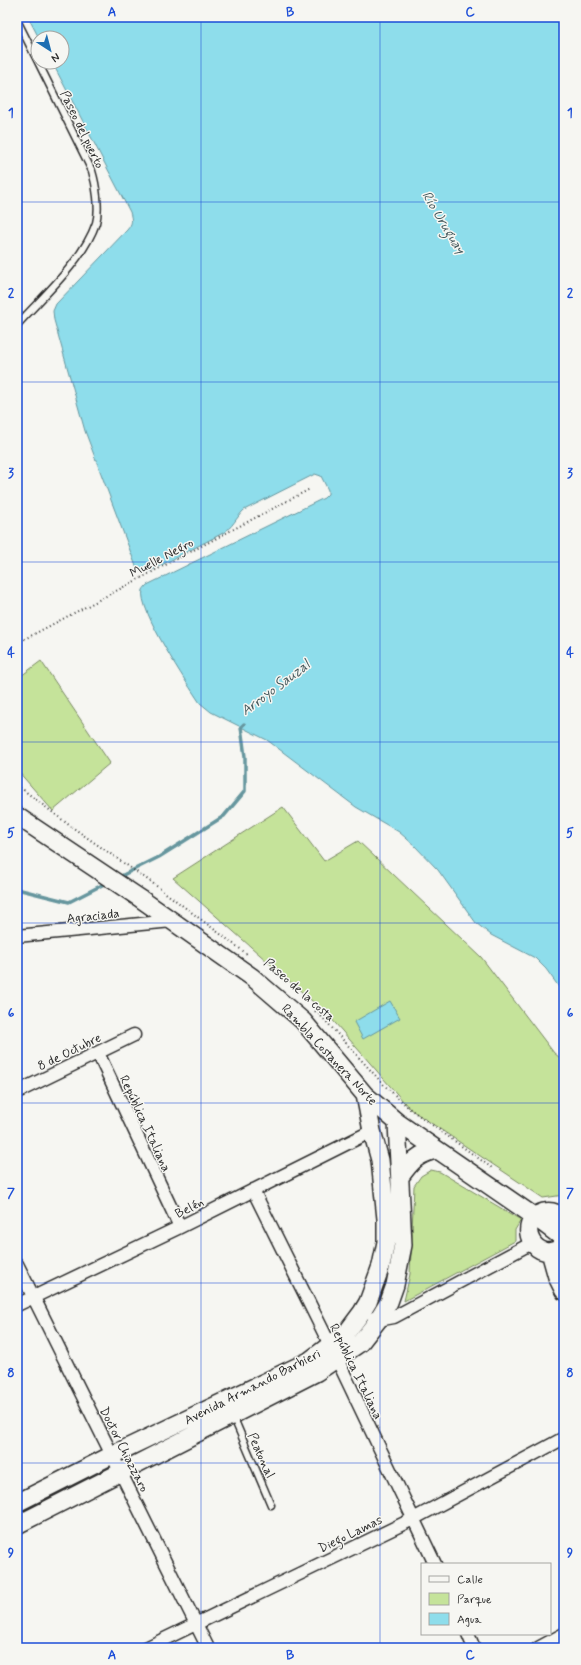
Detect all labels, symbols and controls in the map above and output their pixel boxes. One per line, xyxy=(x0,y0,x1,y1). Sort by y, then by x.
text: A xyxy=(108,4,116,21)
text: B xyxy=(286,4,295,21)
text: C xyxy=(465,4,475,21)
north arrow xyxy=(30,30,70,70)
text: N xyxy=(48,49,62,65)
street label: Paseo del puerto xyxy=(55,88,108,172)
text: 1 xyxy=(8,105,14,122)
text: 1 xyxy=(567,105,573,122)
water label: Río Uruguay xyxy=(416,188,470,260)
text: 2 xyxy=(8,285,15,302)
text: 2 xyxy=(567,285,574,302)
text: 3 xyxy=(8,465,14,482)
text: 3 xyxy=(567,465,573,482)
street label: Muelle Negro xyxy=(127,534,197,584)
text: 4 xyxy=(7,645,15,662)
text: 4 xyxy=(566,645,574,662)
water label: Arroyo Sauzal xyxy=(237,655,315,720)
text: 5 xyxy=(7,825,15,842)
text: 5 xyxy=(566,825,574,842)
street label: Agraciada xyxy=(66,905,120,928)
street label: Paseo de la costa xyxy=(260,955,338,1026)
street label: Rambla Costanera Norte xyxy=(277,1000,381,1110)
text: 6 xyxy=(8,1005,15,1022)
text: 6 xyxy=(567,1005,574,1022)
street label: 8 de Octubre xyxy=(35,1030,104,1075)
street label: República Italiana xyxy=(115,1073,174,1175)
text: 7 xyxy=(7,1185,15,1202)
text: 7 xyxy=(566,1185,574,1202)
street label: Belén xyxy=(172,1194,207,1223)
street label: República Italiana xyxy=(325,1321,386,1422)
street label: Avenida Armando Barbieri xyxy=(182,1346,324,1429)
text: 8 xyxy=(7,1365,15,1382)
text: 8 xyxy=(566,1365,574,1382)
street label: Doctor Chiazzaro xyxy=(95,1404,152,1495)
street label: Peatonal xyxy=(243,1430,278,1481)
street label: Diego Lamas xyxy=(316,1511,387,1559)
text: 9 xyxy=(8,1545,15,1562)
text: 9 xyxy=(567,1545,574,1562)
legend xyxy=(421,1563,551,1635)
text: Calle xyxy=(457,1572,483,1588)
text: Parque xyxy=(457,1592,492,1608)
text: Agua xyxy=(457,1612,482,1628)
text: A xyxy=(108,1647,116,1664)
text: B xyxy=(286,1647,295,1664)
text: C xyxy=(465,1647,475,1664)

